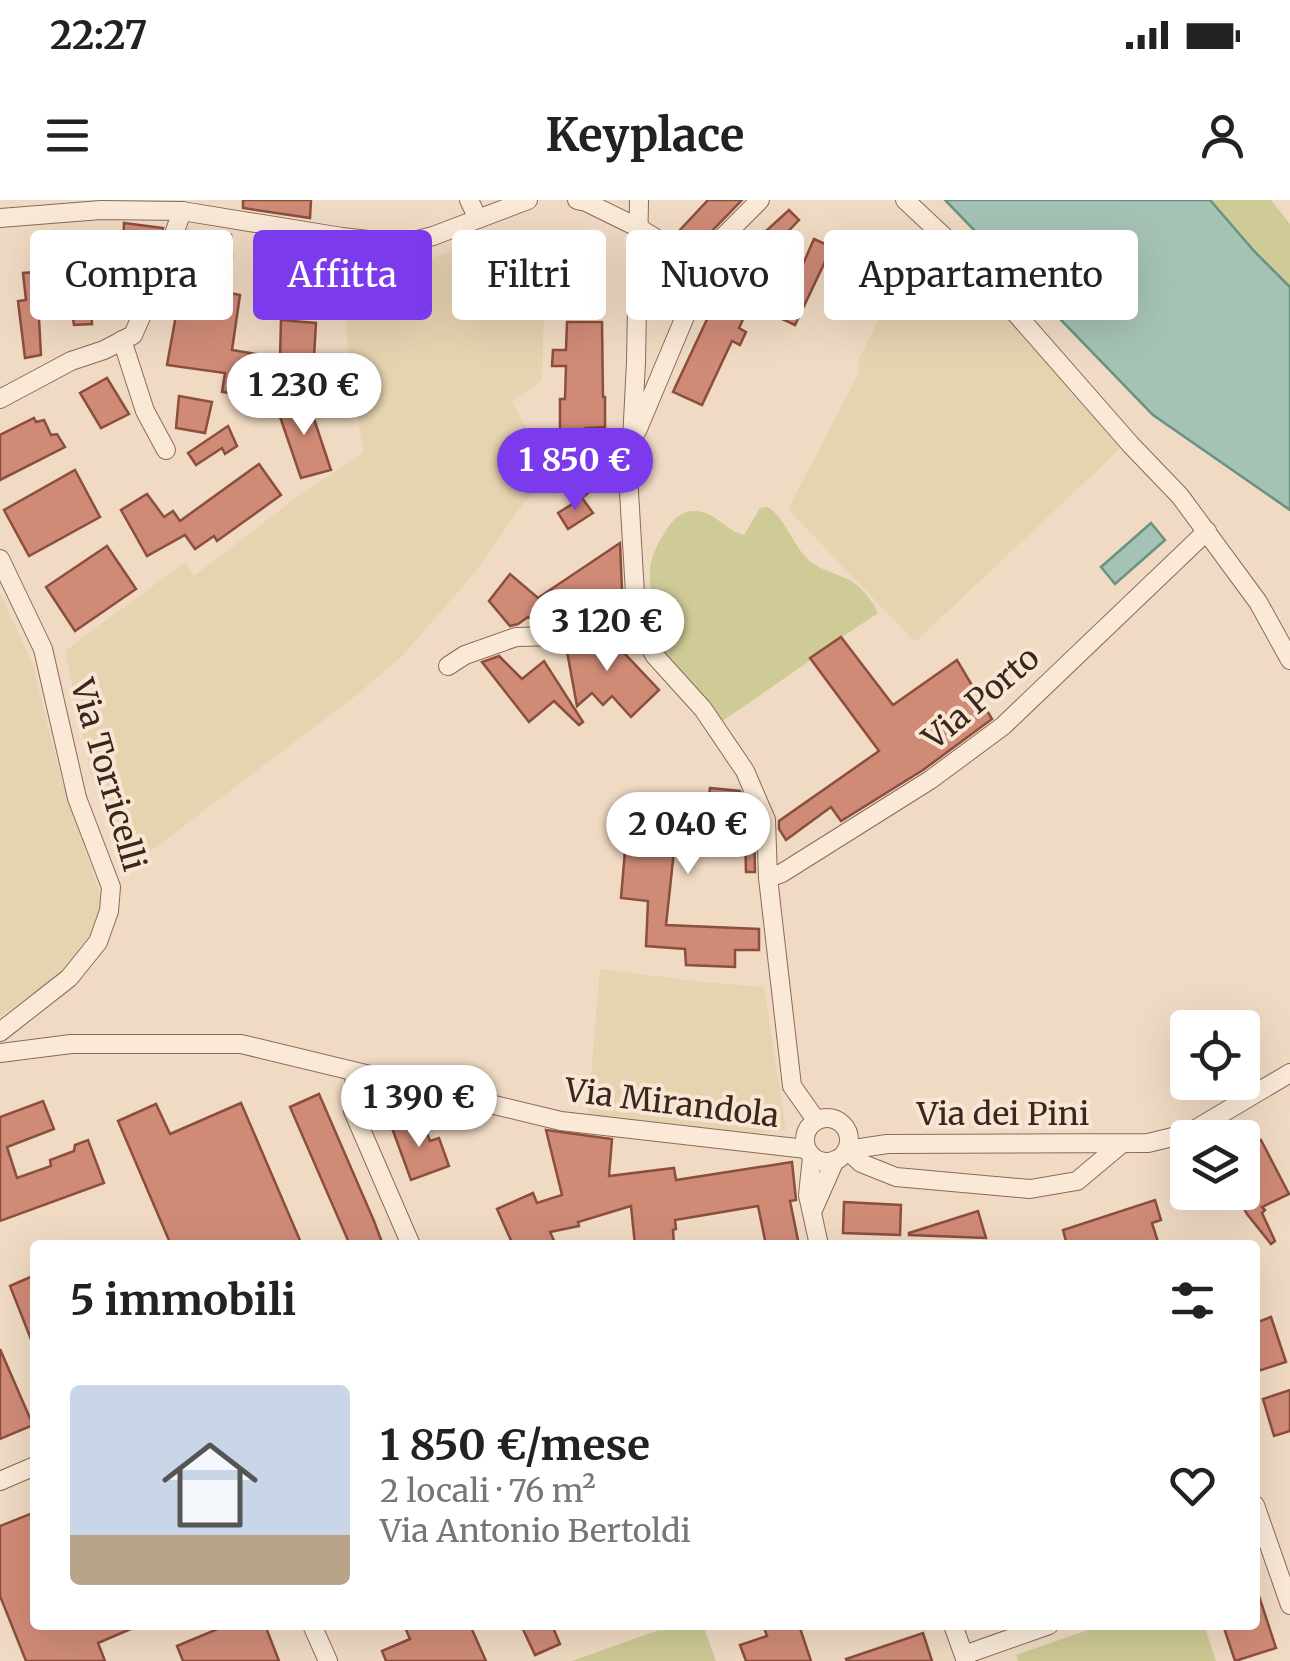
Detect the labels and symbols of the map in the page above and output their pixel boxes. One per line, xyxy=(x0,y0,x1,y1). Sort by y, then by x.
pin: 1 230 € xyxy=(212,353,396,438)
pin: 1 850 € xyxy=(483,428,667,513)
pin: 3 120 € xyxy=(515,589,699,674)
street label: Via Porto xyxy=(914,638,1047,759)
street label: Via Torricelli xyxy=(61,673,154,876)
pin: 2 040 € xyxy=(596,792,780,877)
pin: 1 390 € xyxy=(327,1065,511,1150)
street label: Via Mirandola xyxy=(562,1070,781,1136)
street label: Via dei Pini xyxy=(916,1094,1089,1134)

